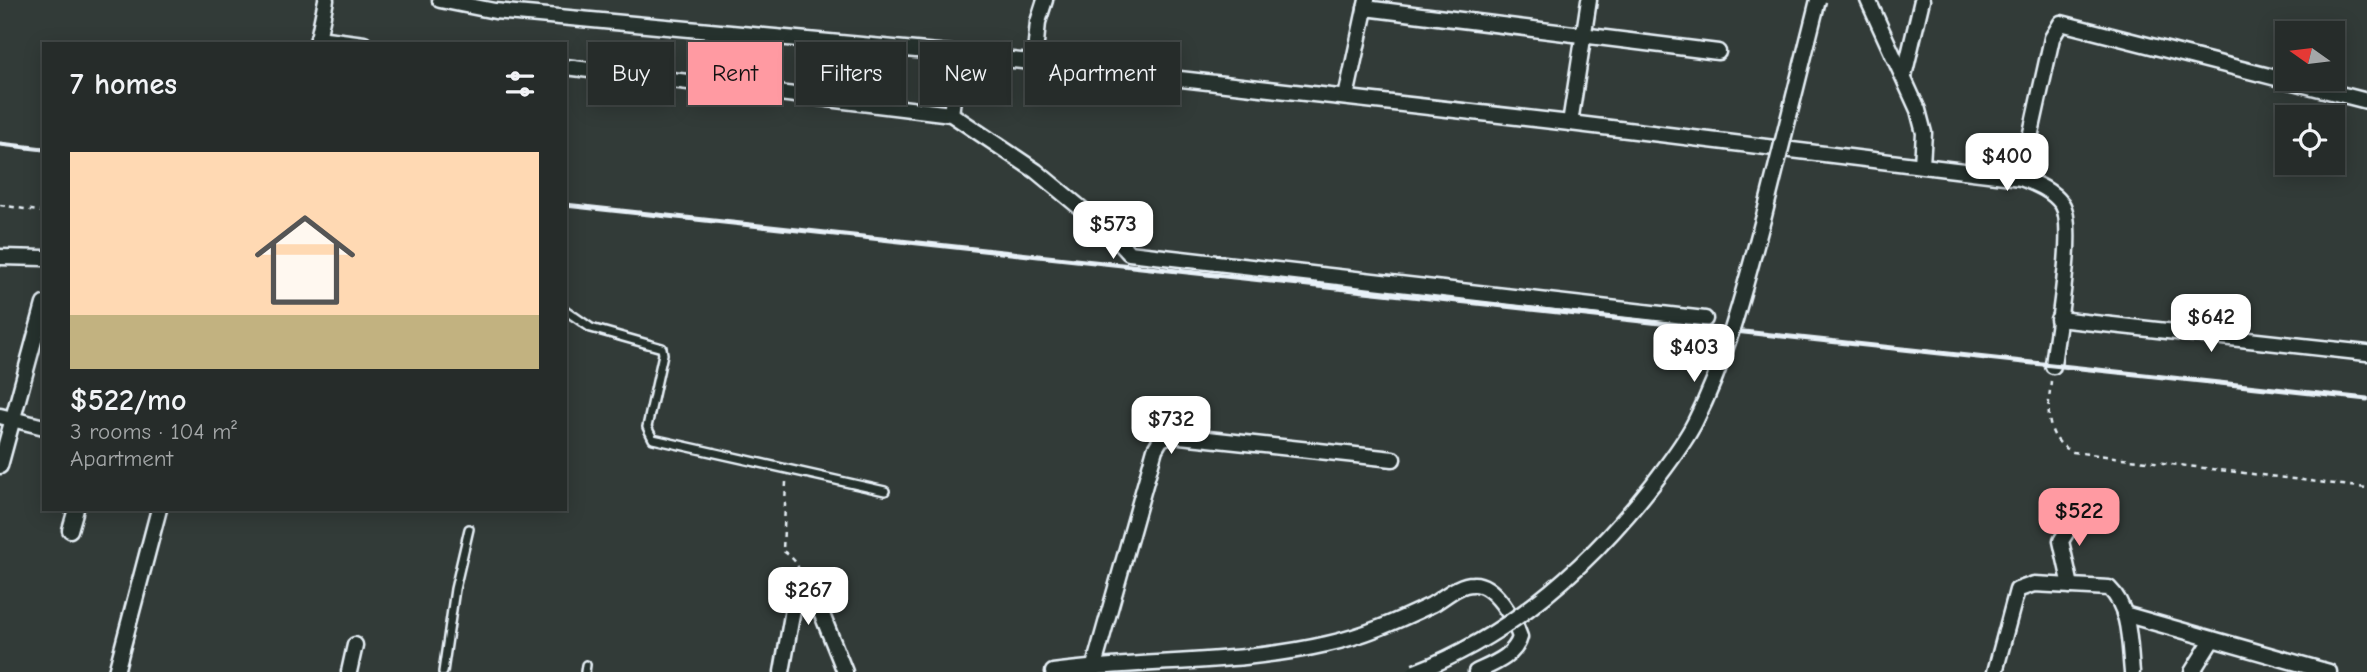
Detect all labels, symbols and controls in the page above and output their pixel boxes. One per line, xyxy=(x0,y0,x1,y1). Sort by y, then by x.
north arrow xyxy=(2275,21,2345,91)
map controls xyxy=(2275,21,2345,175)
chip: Buy xyxy=(588,42,674,105)
chip: Rent xyxy=(688,42,782,105)
chip: Filters xyxy=(796,42,906,105)
chip: New xyxy=(920,42,1011,105)
chip: Apartment xyxy=(1025,42,1180,105)
icon: filters xyxy=(501,65,539,103)
text: 7 homes xyxy=(70,67,177,102)
button: locate xyxy=(2275,105,2345,175)
pin: $400 xyxy=(1966,134,2048,193)
text: $400 xyxy=(1982,142,2032,169)
icon: home xyxy=(242,197,368,323)
pin: $573 xyxy=(1072,202,1154,261)
text: $573 xyxy=(1089,210,1137,237)
pin: $642 xyxy=(2170,294,2252,354)
text: $642 xyxy=(2187,303,2235,330)
pin: $403 xyxy=(1653,324,1735,384)
text: $403 xyxy=(1669,333,1719,360)
text: $522/mo xyxy=(70,383,186,418)
pin: $732 xyxy=(1130,396,1212,456)
text: $732 xyxy=(1148,405,1195,432)
text: 3 rooms · 104 m² xyxy=(70,418,237,445)
text: Apartment xyxy=(70,445,173,472)
pin: $522 xyxy=(2038,489,2120,548)
text: $522 xyxy=(2055,497,2103,524)
pin: $267 xyxy=(767,568,849,627)
text: $267 xyxy=(784,576,832,603)

